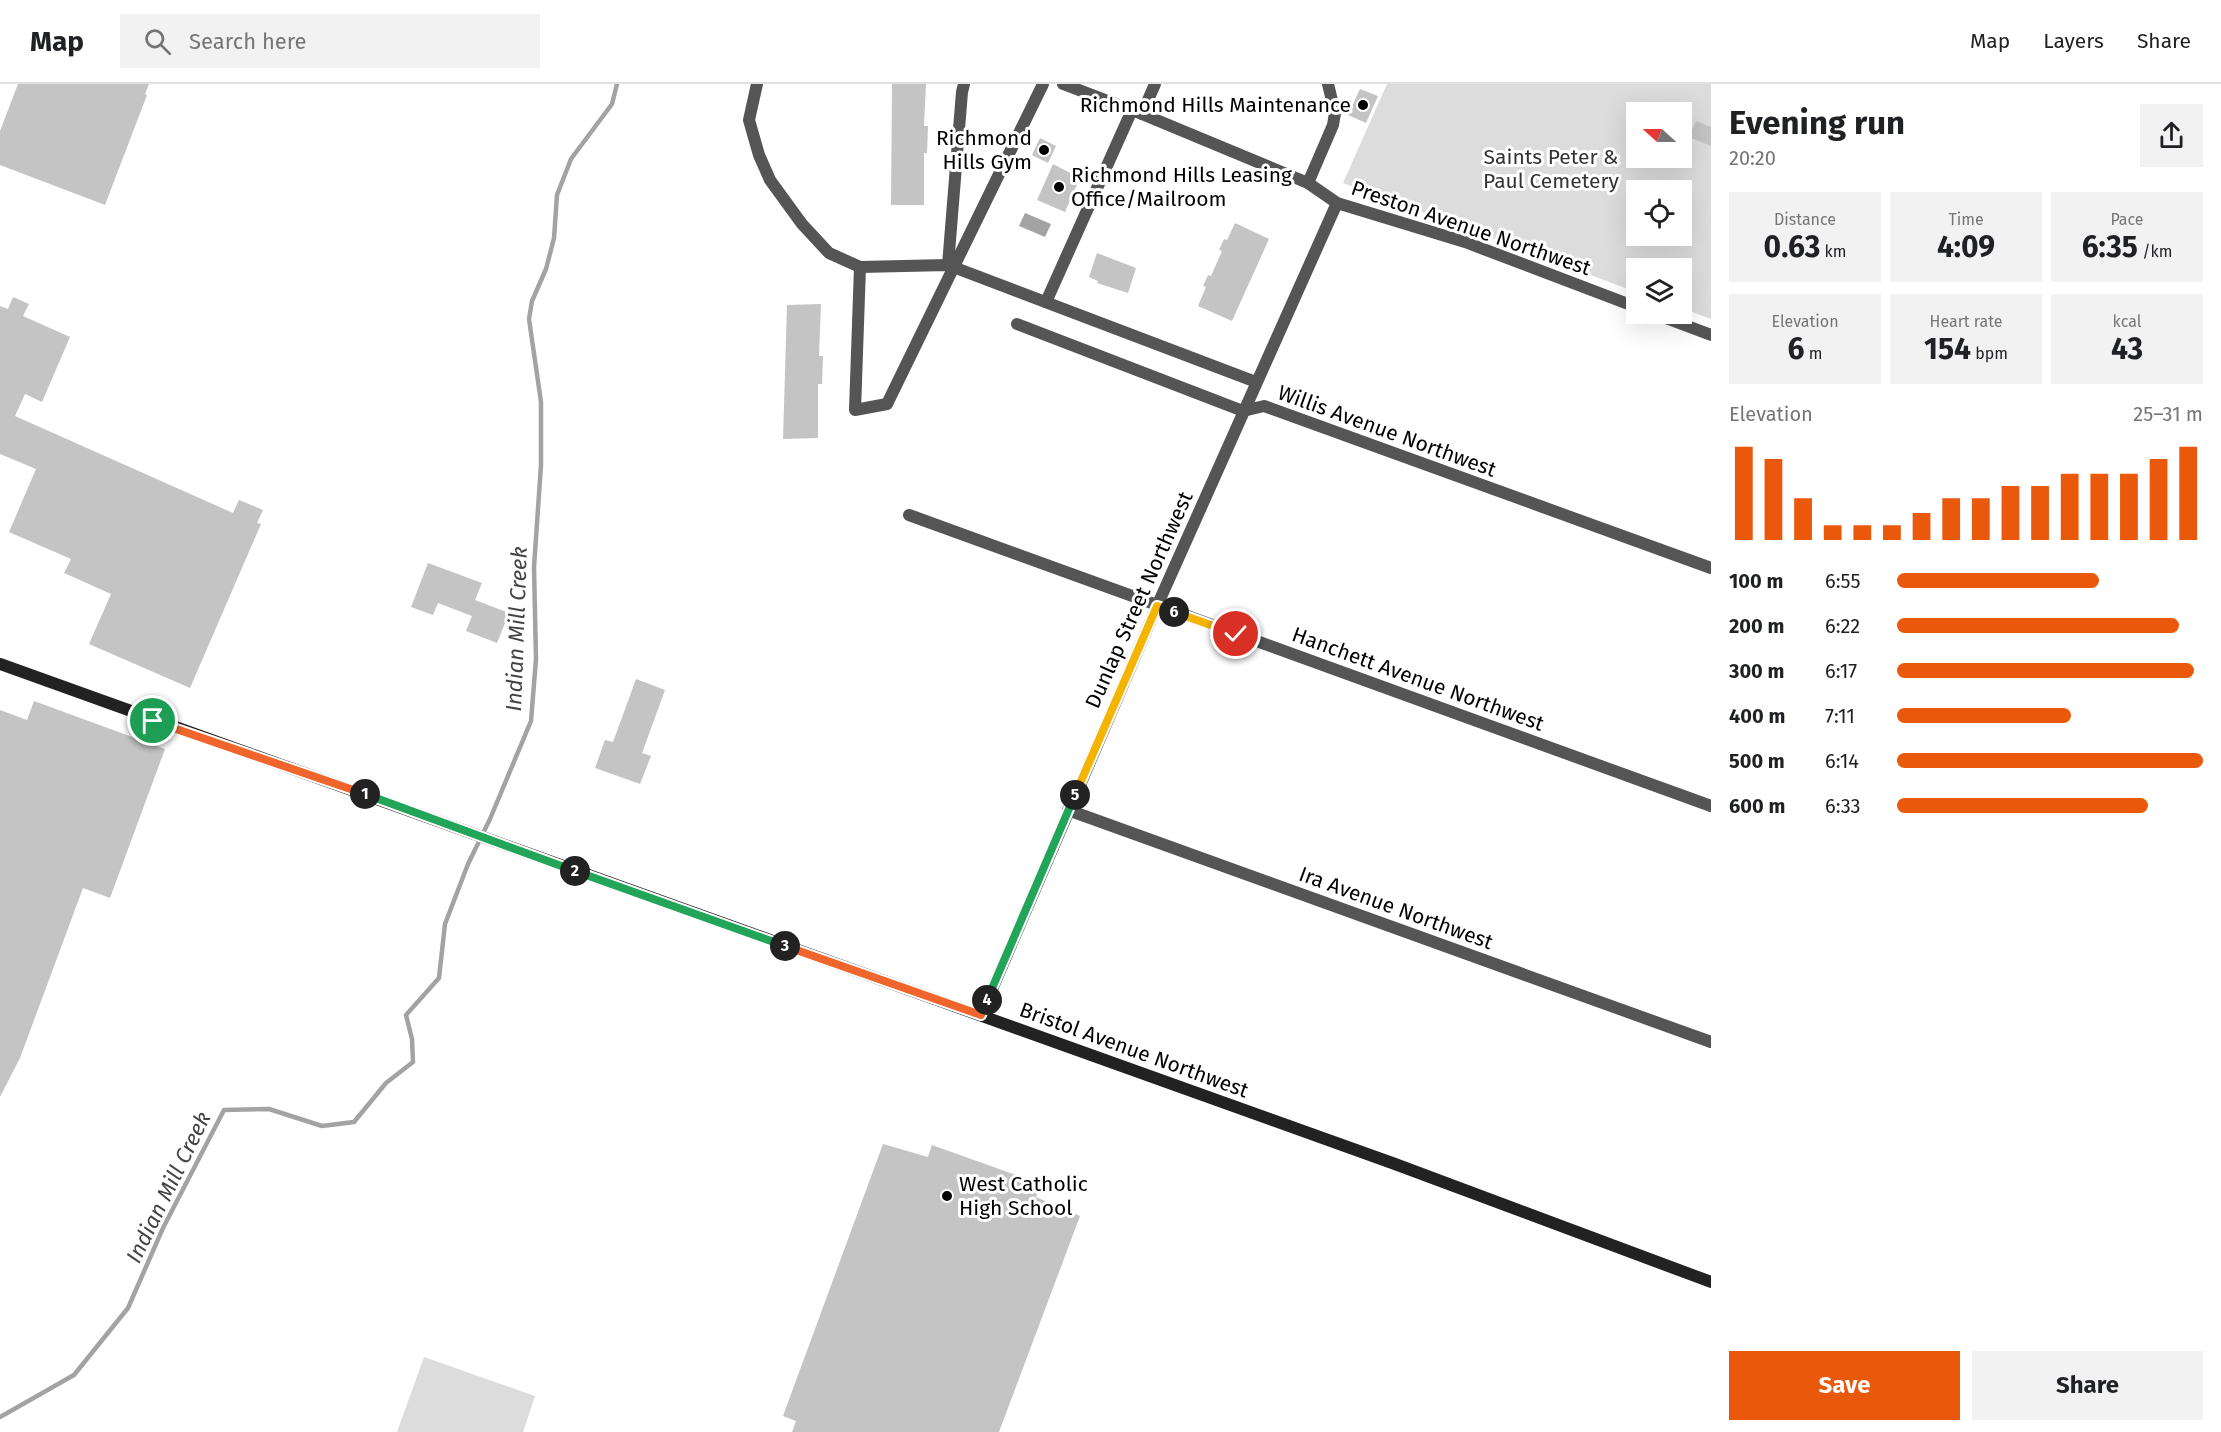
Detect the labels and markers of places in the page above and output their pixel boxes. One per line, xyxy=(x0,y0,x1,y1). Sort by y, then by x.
place label: Richmond Hills Maintenance xyxy=(1080,92,1351,118)
marker: Richmond Hills Maintenance xyxy=(1356,98,1370,112)
place label: Richmond Hills Gym xyxy=(936,125,1032,175)
marker: Richmond Hills Gym xyxy=(1037,143,1051,157)
place label: Richmond Hills Leasing Office/Mailroom xyxy=(1071,162,1292,212)
marker: Richmond Hills Leasing Office/Mailroom xyxy=(1052,180,1066,194)
pin: 6 xyxy=(1159,597,1189,627)
pin xyxy=(1210,608,1261,659)
pin xyxy=(127,695,178,746)
pin: 1 xyxy=(350,779,380,809)
pin: 5 xyxy=(1060,780,1090,810)
pin: 2 xyxy=(560,856,590,886)
pin: 3 xyxy=(770,931,800,961)
pin: 4 xyxy=(972,985,1002,1015)
place label: West Catholic High School xyxy=(959,1171,1088,1221)
marker: West Catholic High School xyxy=(940,1189,954,1203)

